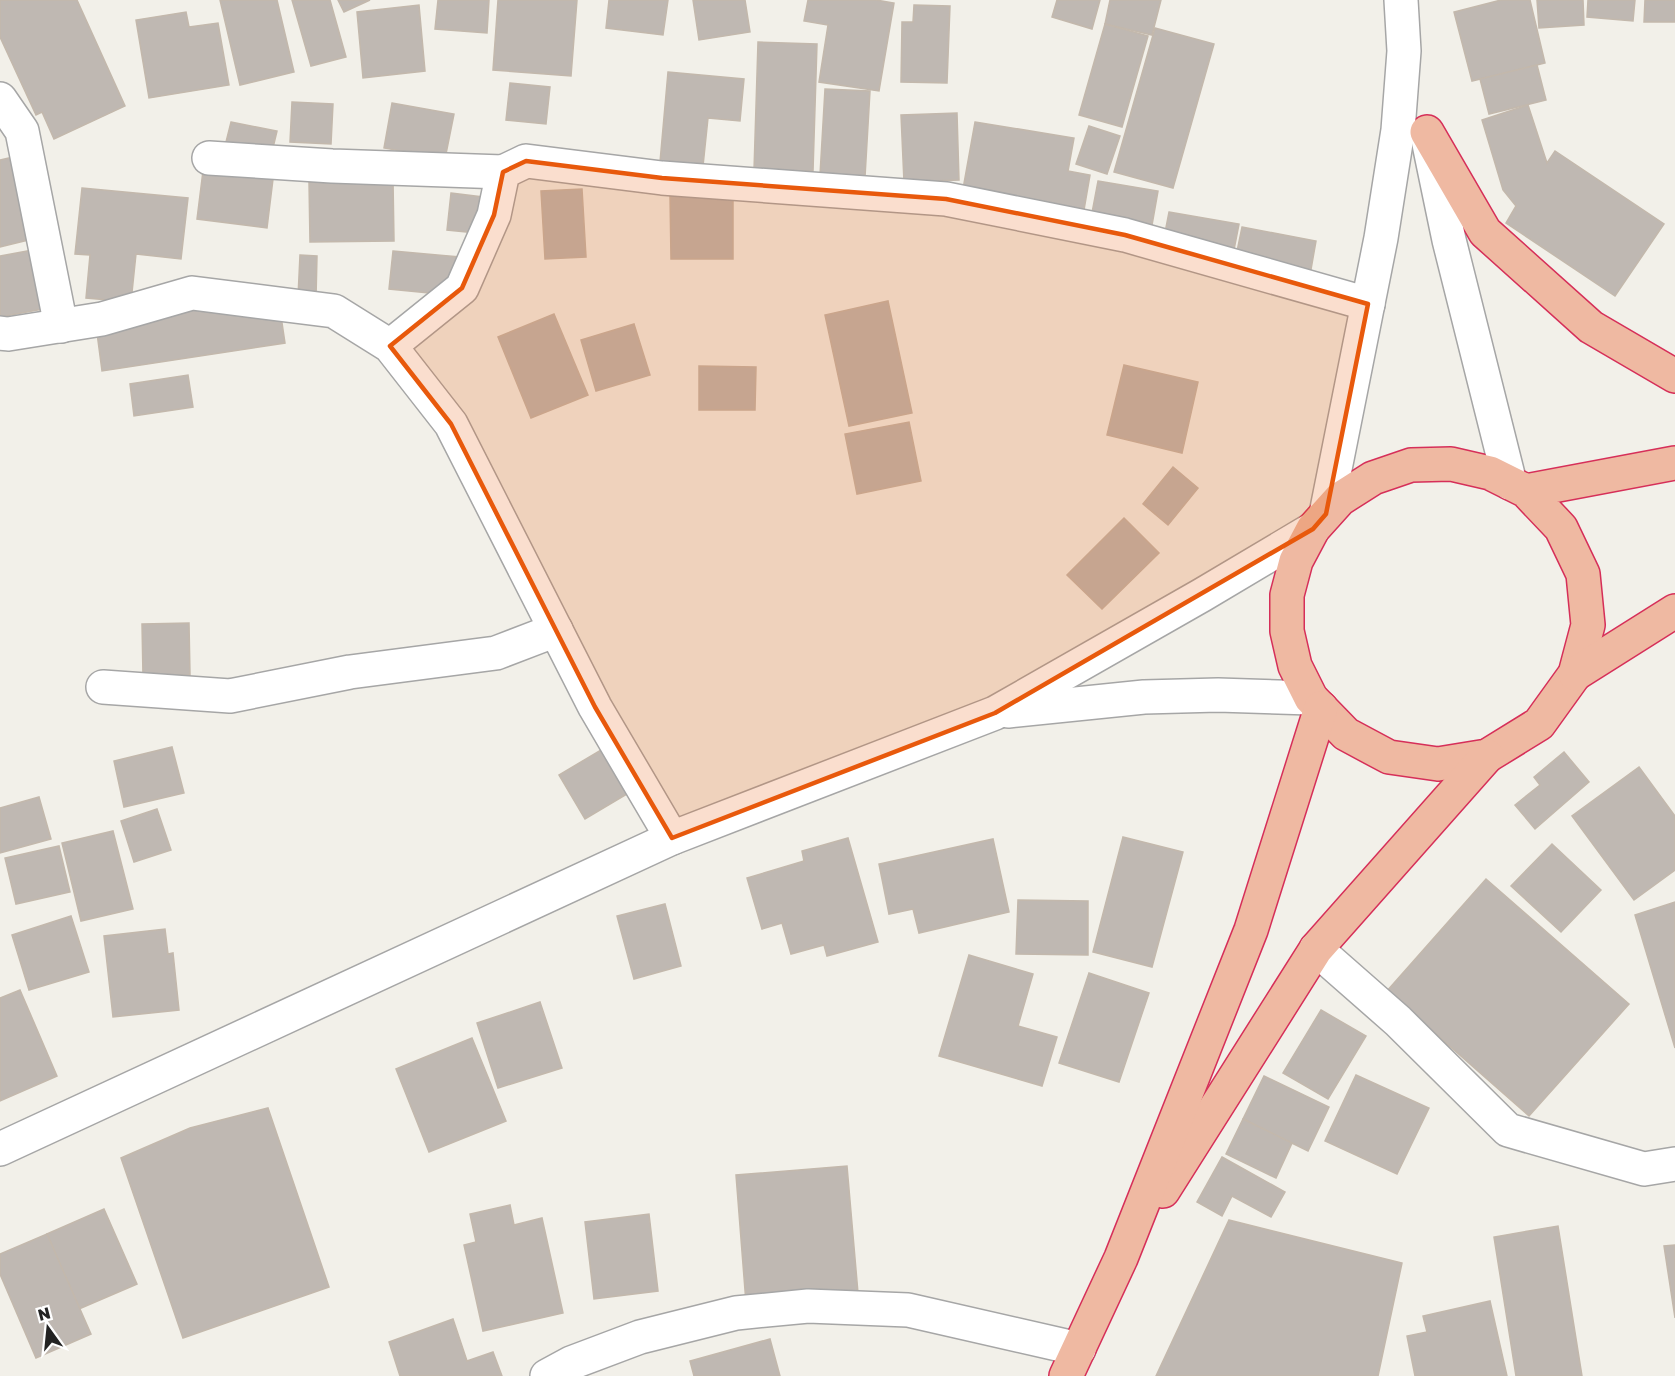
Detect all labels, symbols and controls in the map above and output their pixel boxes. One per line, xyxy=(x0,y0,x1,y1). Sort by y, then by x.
north arrow xyxy=(18,1298,78,1358)
text: N xyxy=(36,1302,53,1325)

